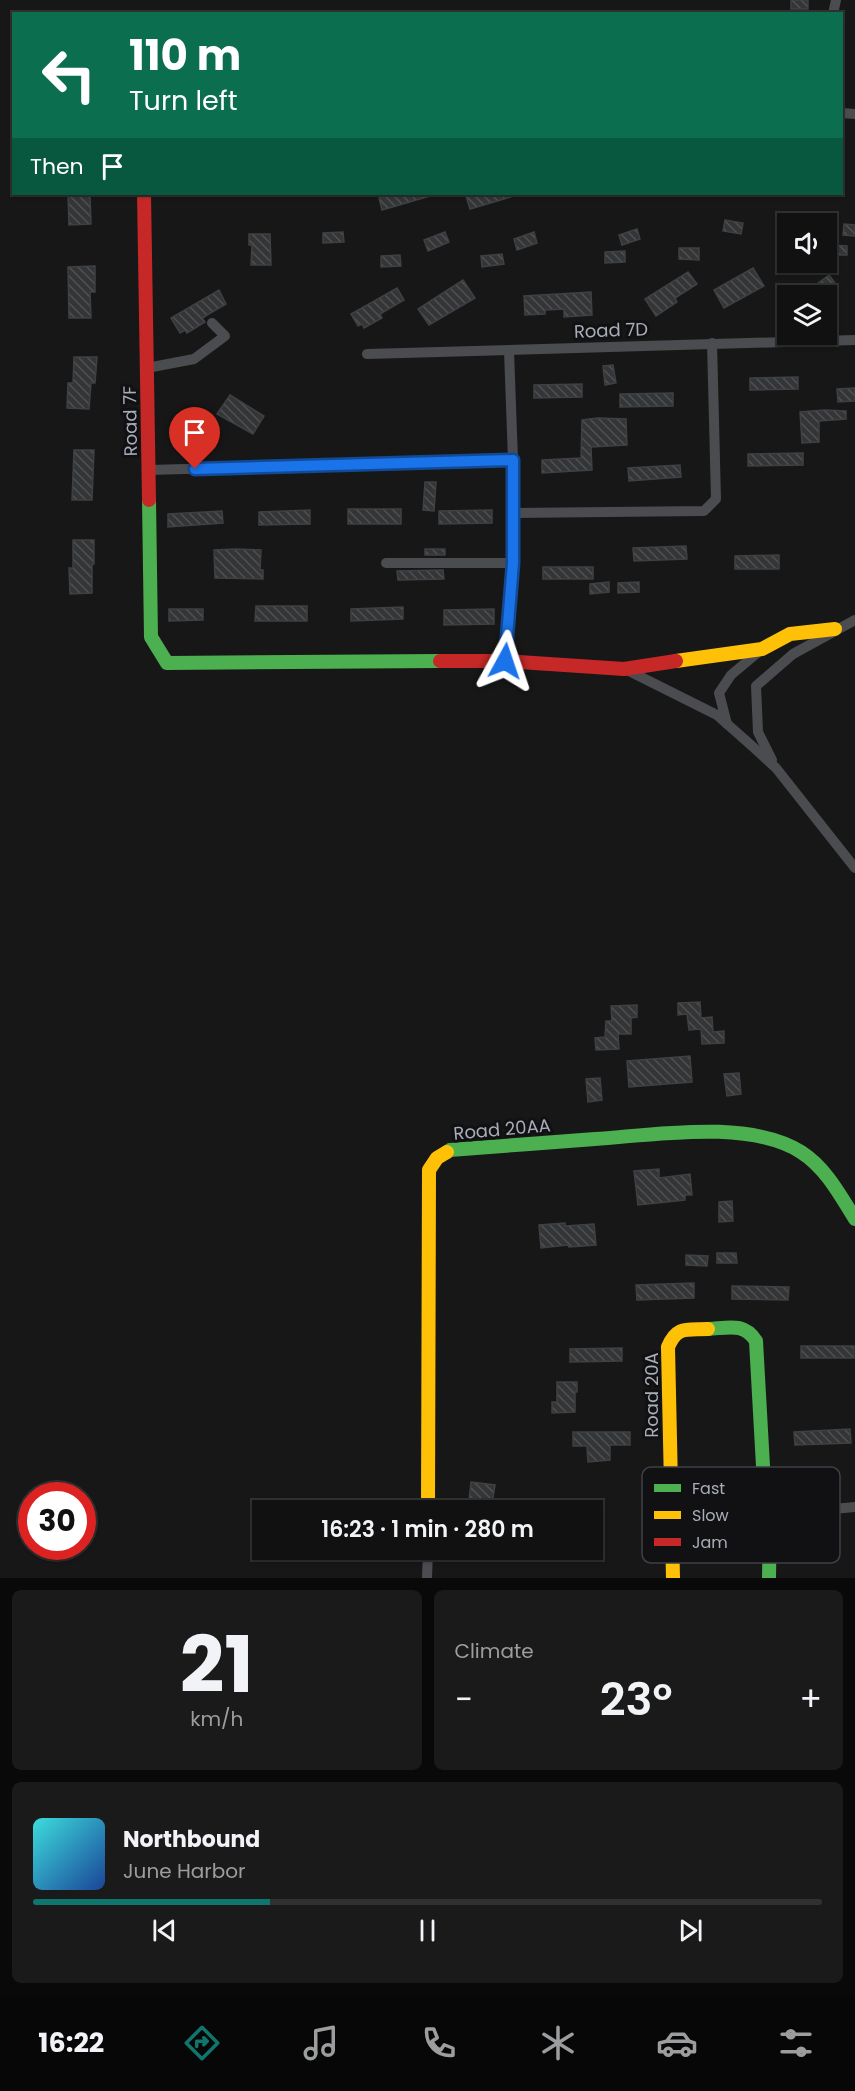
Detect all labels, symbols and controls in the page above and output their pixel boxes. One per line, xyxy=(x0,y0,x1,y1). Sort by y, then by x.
text: 110 m xyxy=(129,26,241,85)
icon: left xyxy=(30,36,108,114)
text: Turn left xyxy=(129,82,238,119)
icon: arrive xyxy=(96,150,129,183)
text: Then xyxy=(30,151,84,182)
map controls xyxy=(777,213,837,345)
button: sound xyxy=(777,213,837,273)
button: layers xyxy=(777,285,837,345)
street label: Road 7D xyxy=(574,316,648,344)
street label: Road 7F xyxy=(117,386,143,456)
pin xyxy=(169,407,220,469)
icon: arrive xyxy=(178,416,211,449)
position arrow xyxy=(473,629,537,693)
street label: Road 20AA xyxy=(452,1112,552,1146)
street label: Road 20A xyxy=(639,1352,664,1438)
legend xyxy=(642,1467,840,1563)
text: Fast xyxy=(692,1477,725,1500)
speed limit sign: 30 xyxy=(18,1482,96,1560)
text: Slow xyxy=(692,1504,729,1527)
text: 16:23 · 1 min · 280 m xyxy=(321,1514,534,1545)
text: Jam xyxy=(692,1531,728,1554)
text: 21 xyxy=(180,1610,254,1719)
text: Climate xyxy=(455,1637,534,1665)
text: 23° xyxy=(600,1668,672,1731)
text: − xyxy=(455,1676,473,1723)
text: + xyxy=(799,1676,822,1723)
text: km/h xyxy=(190,1705,243,1733)
text: Northbound xyxy=(123,1824,260,1855)
text: June Harbor xyxy=(123,1857,246,1885)
icon: previous xyxy=(148,1914,181,1947)
icon: pause xyxy=(411,1914,444,1947)
icon: next xyxy=(674,1914,707,1947)
icon: directions xyxy=(181,2022,223,2064)
icon: music xyxy=(300,2022,342,2064)
icon: phone xyxy=(418,2022,460,2064)
icon: climate xyxy=(537,2022,579,2064)
icon: car xyxy=(656,2022,698,2064)
icon: filters xyxy=(775,2022,817,2064)
text: 16:22 xyxy=(38,2024,104,2061)

